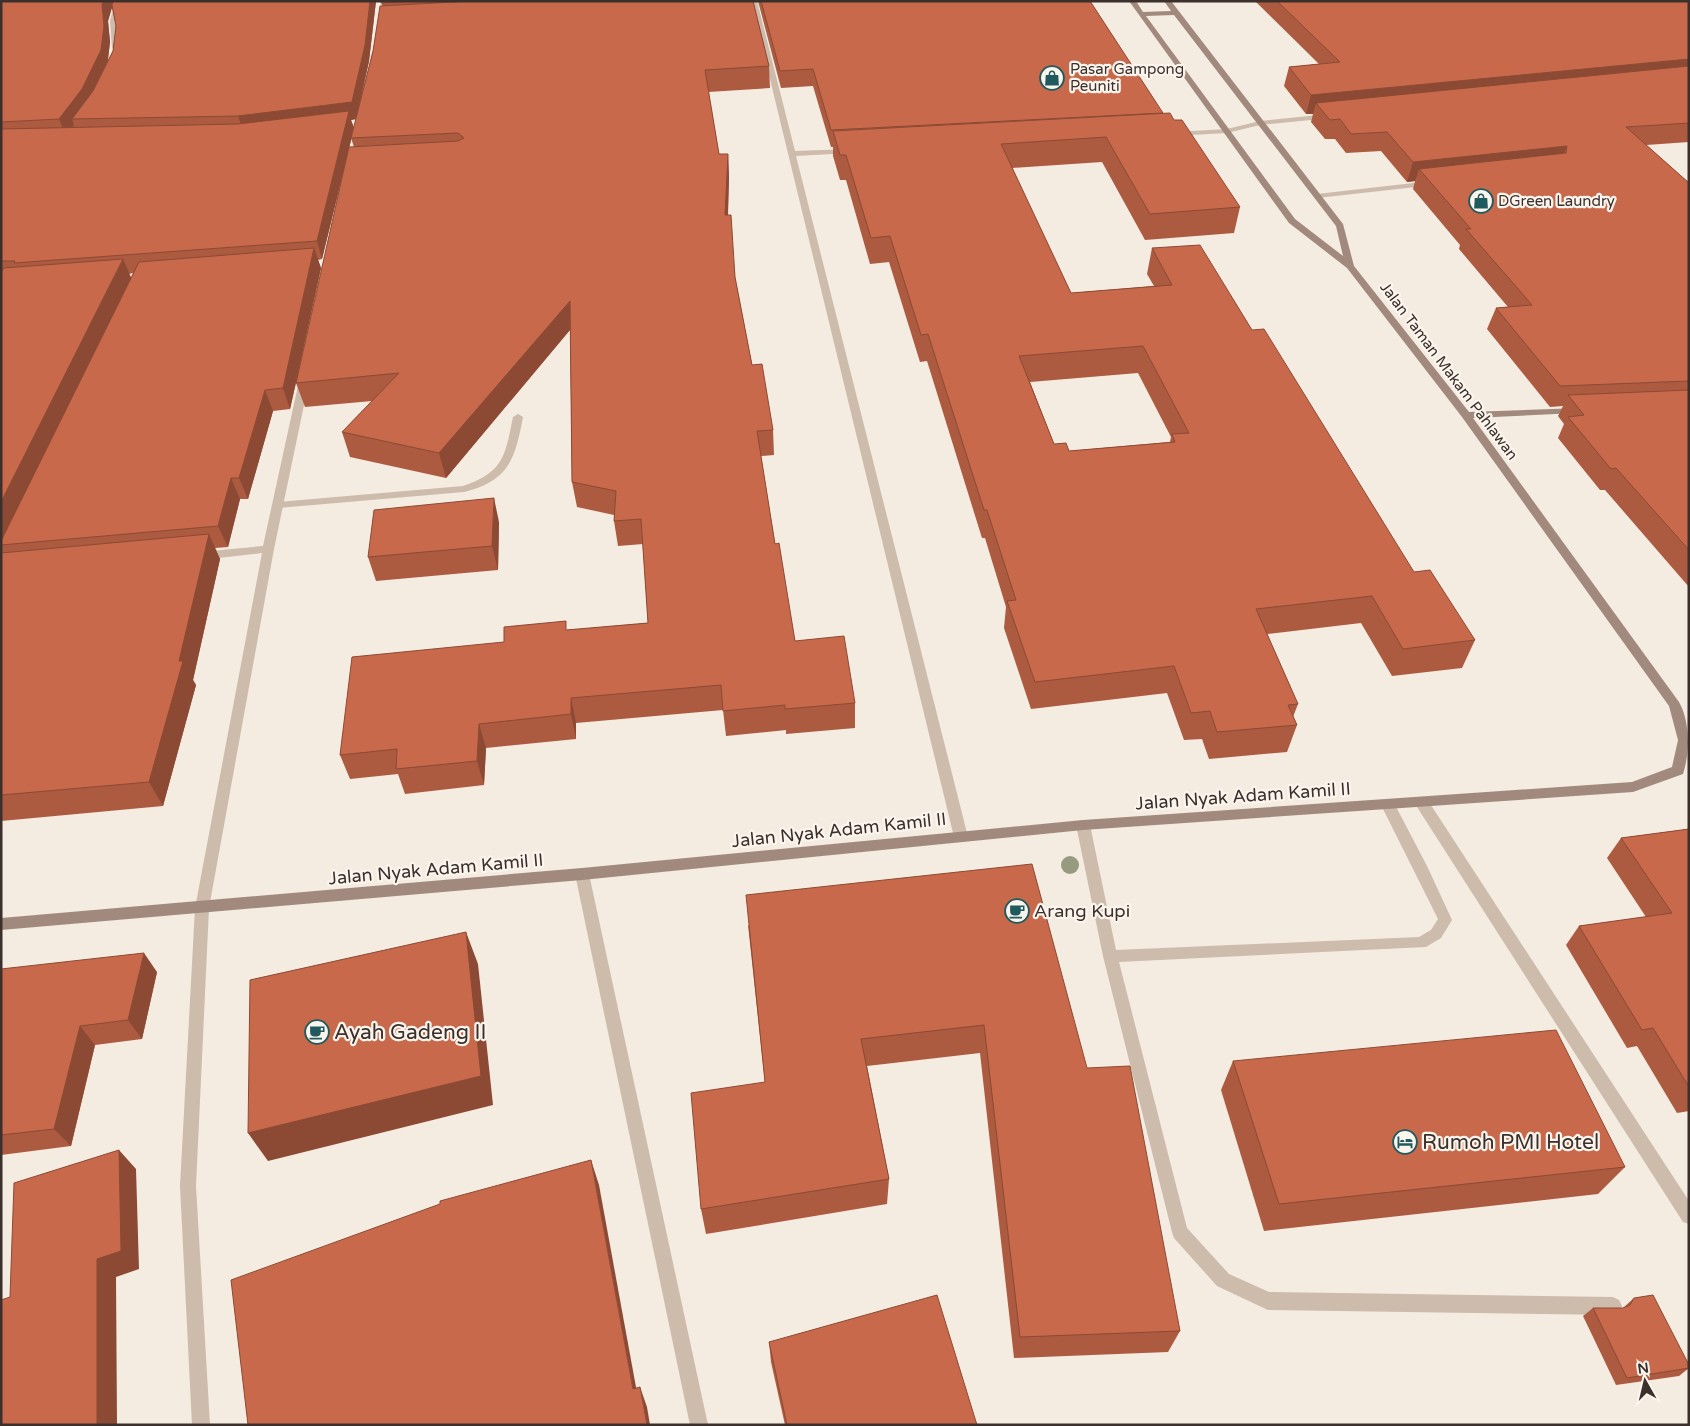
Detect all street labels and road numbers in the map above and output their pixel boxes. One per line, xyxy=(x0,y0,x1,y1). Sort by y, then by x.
street label: Jalan Taman Makam Pahlawan xyxy=(1376,279,1522,463)
street label: Jalan Nyak Adam Kamil II xyxy=(1135,778,1351,814)
street label: Jalan Nyak Adam Kamil II xyxy=(731,808,947,852)
street label: Jalan Nyak Adam Kamil II xyxy=(328,849,544,889)

